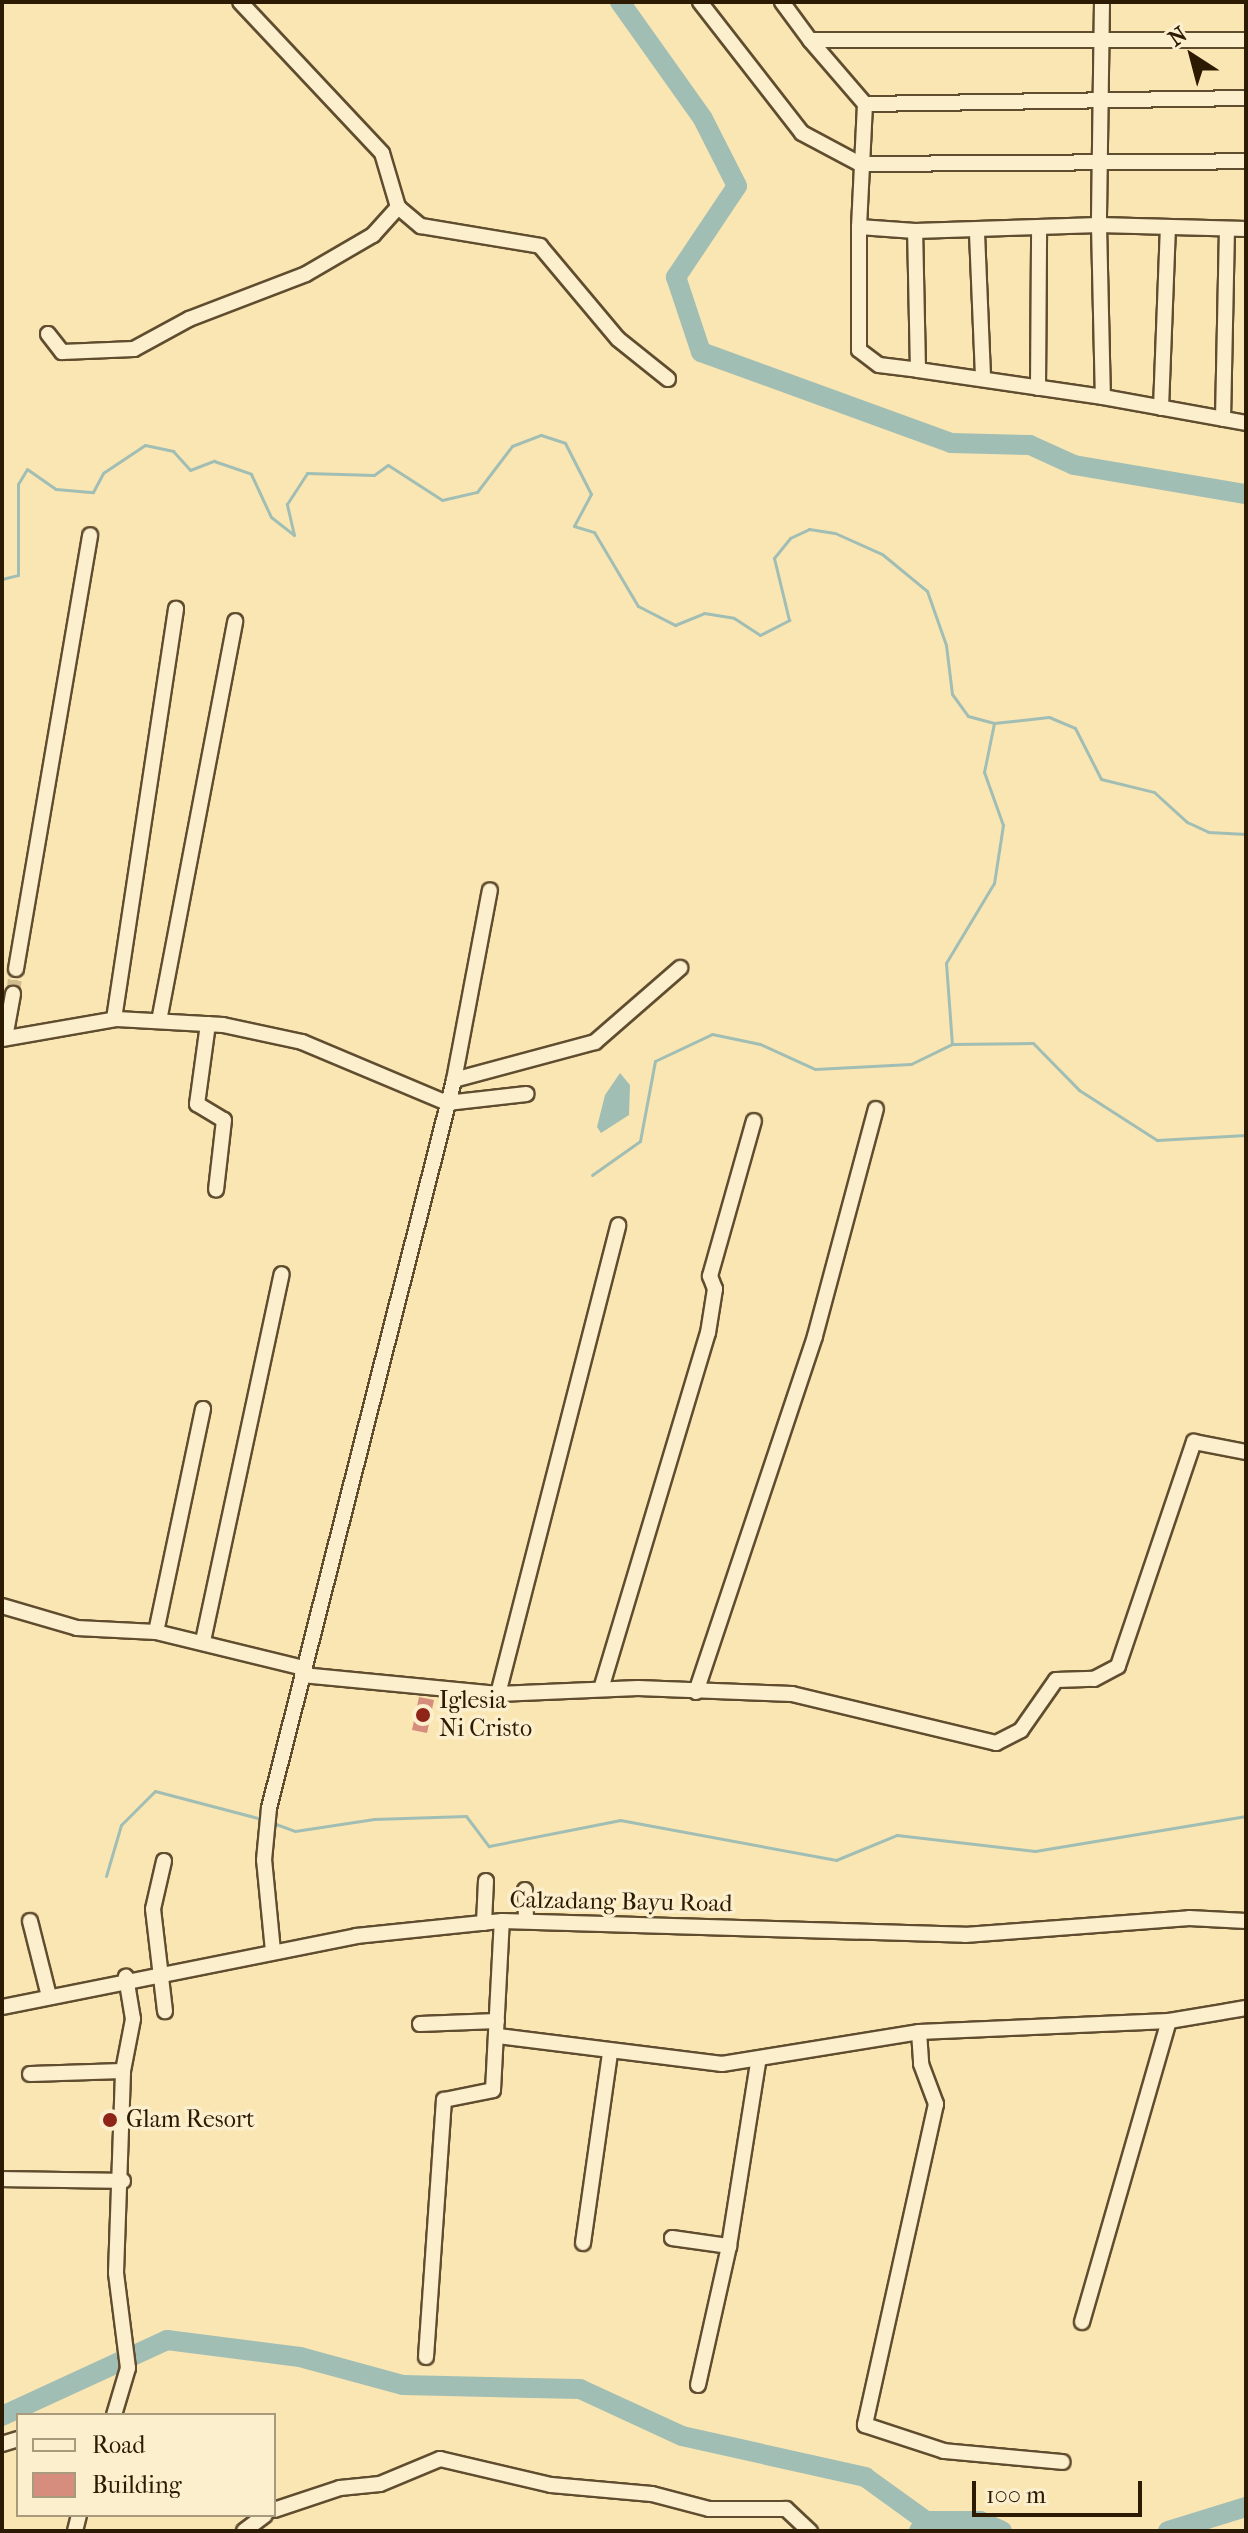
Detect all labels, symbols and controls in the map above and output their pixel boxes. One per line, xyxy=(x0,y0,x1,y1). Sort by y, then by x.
north arrow xyxy=(1152,16,1232,96)
text: N xyxy=(1163,21,1192,52)
place label: Iglesia Ni Cristo xyxy=(439,1687,532,1743)
marker: Iglesia Ni Cristo xyxy=(414,1706,432,1724)
street label: Calzadang Bayu Road xyxy=(509,1886,733,1918)
place label: Glam Resort xyxy=(126,2106,255,2134)
marker: Glam Resort xyxy=(101,2111,119,2129)
legend xyxy=(16,2413,276,2517)
text: Road xyxy=(92,2431,145,2459)
scale bar xyxy=(976,2465,1146,2515)
text: Building xyxy=(92,2471,182,2499)
text: 100 m xyxy=(986,2481,1046,2509)

